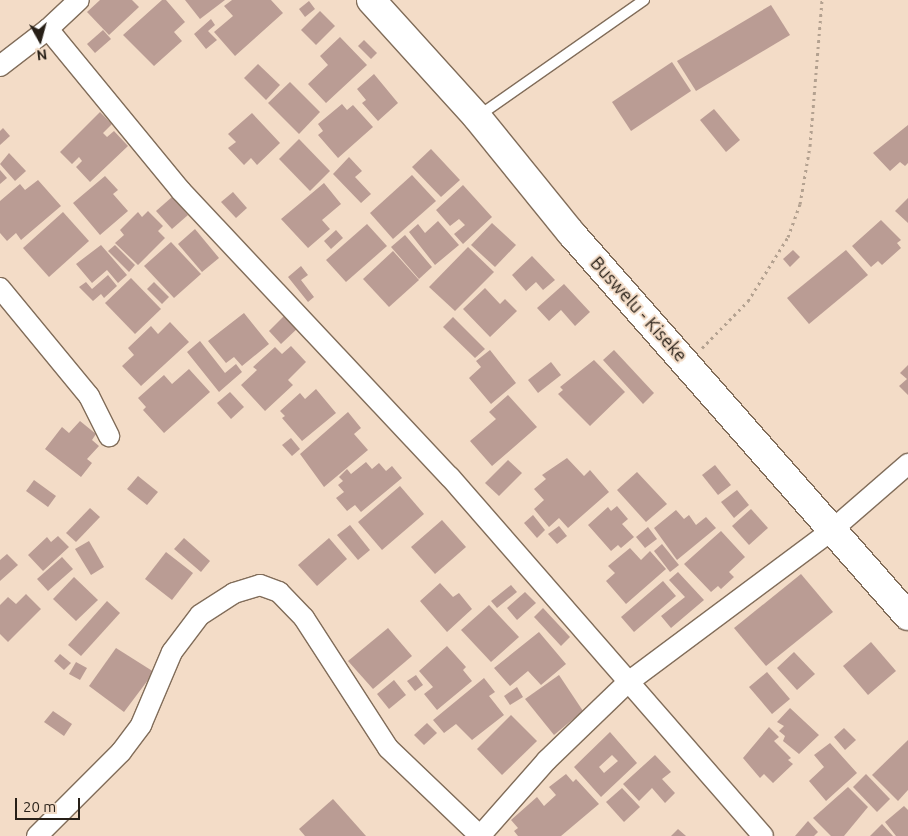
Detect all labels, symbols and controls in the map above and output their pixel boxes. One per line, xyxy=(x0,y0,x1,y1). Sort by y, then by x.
north arrow xyxy=(15,15,65,65)
text: N xyxy=(36,46,48,63)
street label: Buswelu - Kiseke xyxy=(586,252,692,366)
scale bar xyxy=(18,788,82,820)
text: 20 m xyxy=(23,798,56,815)

